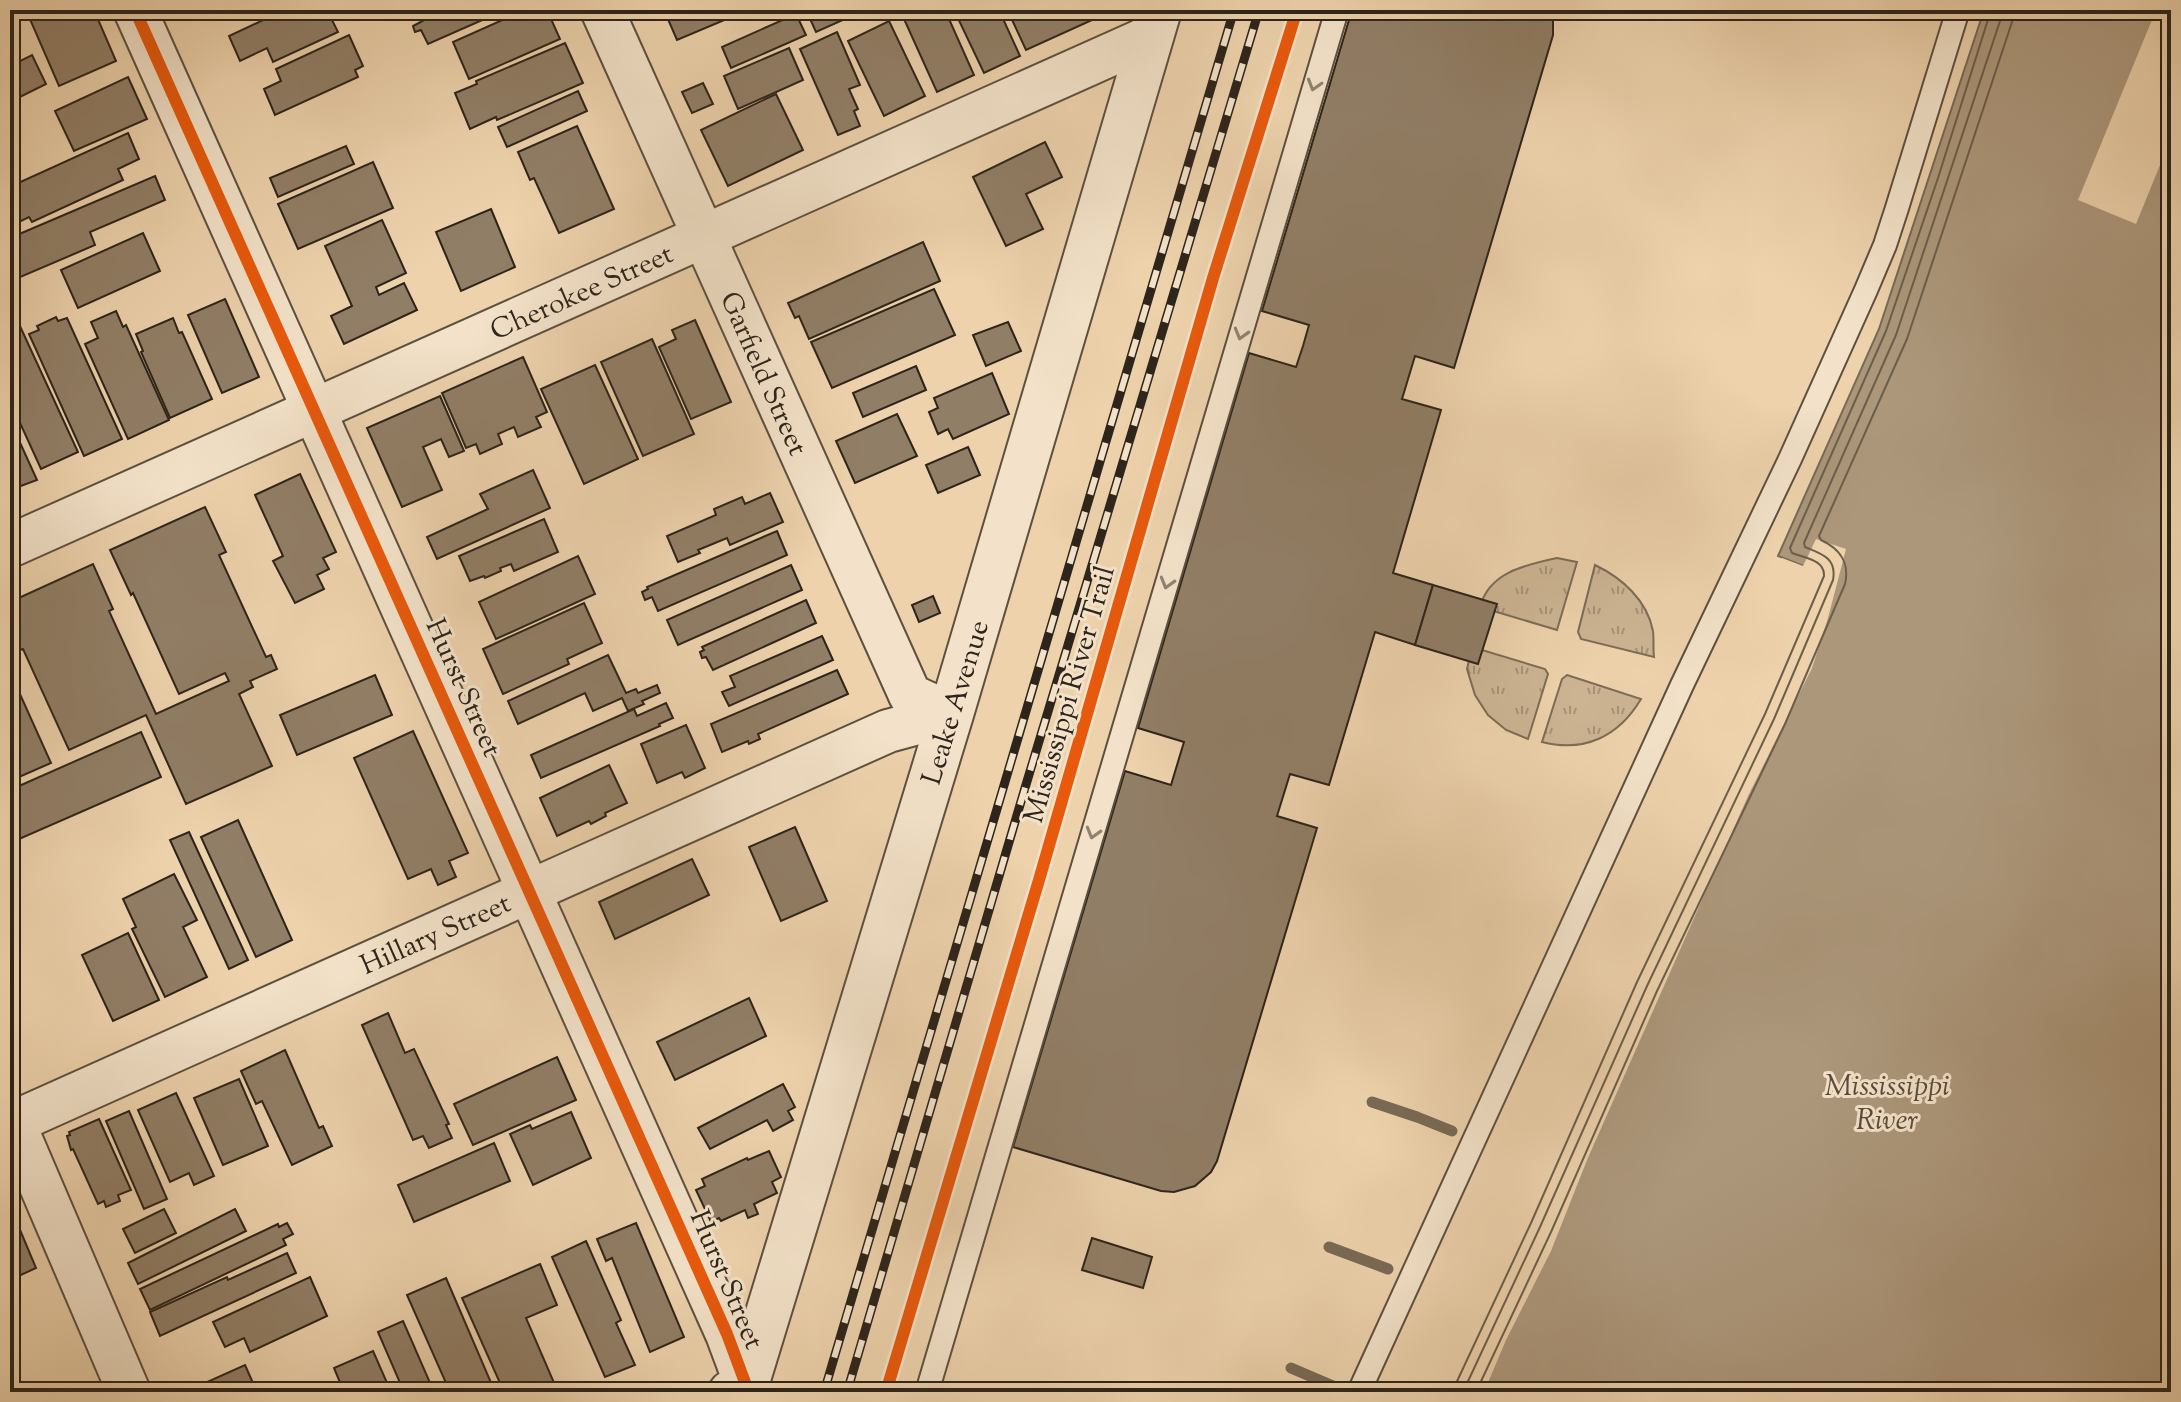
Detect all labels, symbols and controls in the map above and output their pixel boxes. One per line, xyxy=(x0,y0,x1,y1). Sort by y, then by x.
one-way arrow xyxy=(1307,77,1323,91)
street label: Cherokee Street xyxy=(484,235,681,352)
street label: Garfield Street xyxy=(708,286,816,463)
one-way arrow xyxy=(1234,327,1250,340)
street label: Mississippi River Trail xyxy=(1015,561,1127,828)
one-way arrow xyxy=(1160,576,1176,590)
street label: Hurst Street xyxy=(414,613,511,764)
street label: Leake Avenue xyxy=(913,616,1001,790)
one-way arrow xyxy=(1086,825,1102,839)
street label: Hillary Street xyxy=(355,885,518,987)
water label: Mississippi River xyxy=(1824,1066,1950,1143)
street label: Hurst Street xyxy=(678,1204,773,1356)

